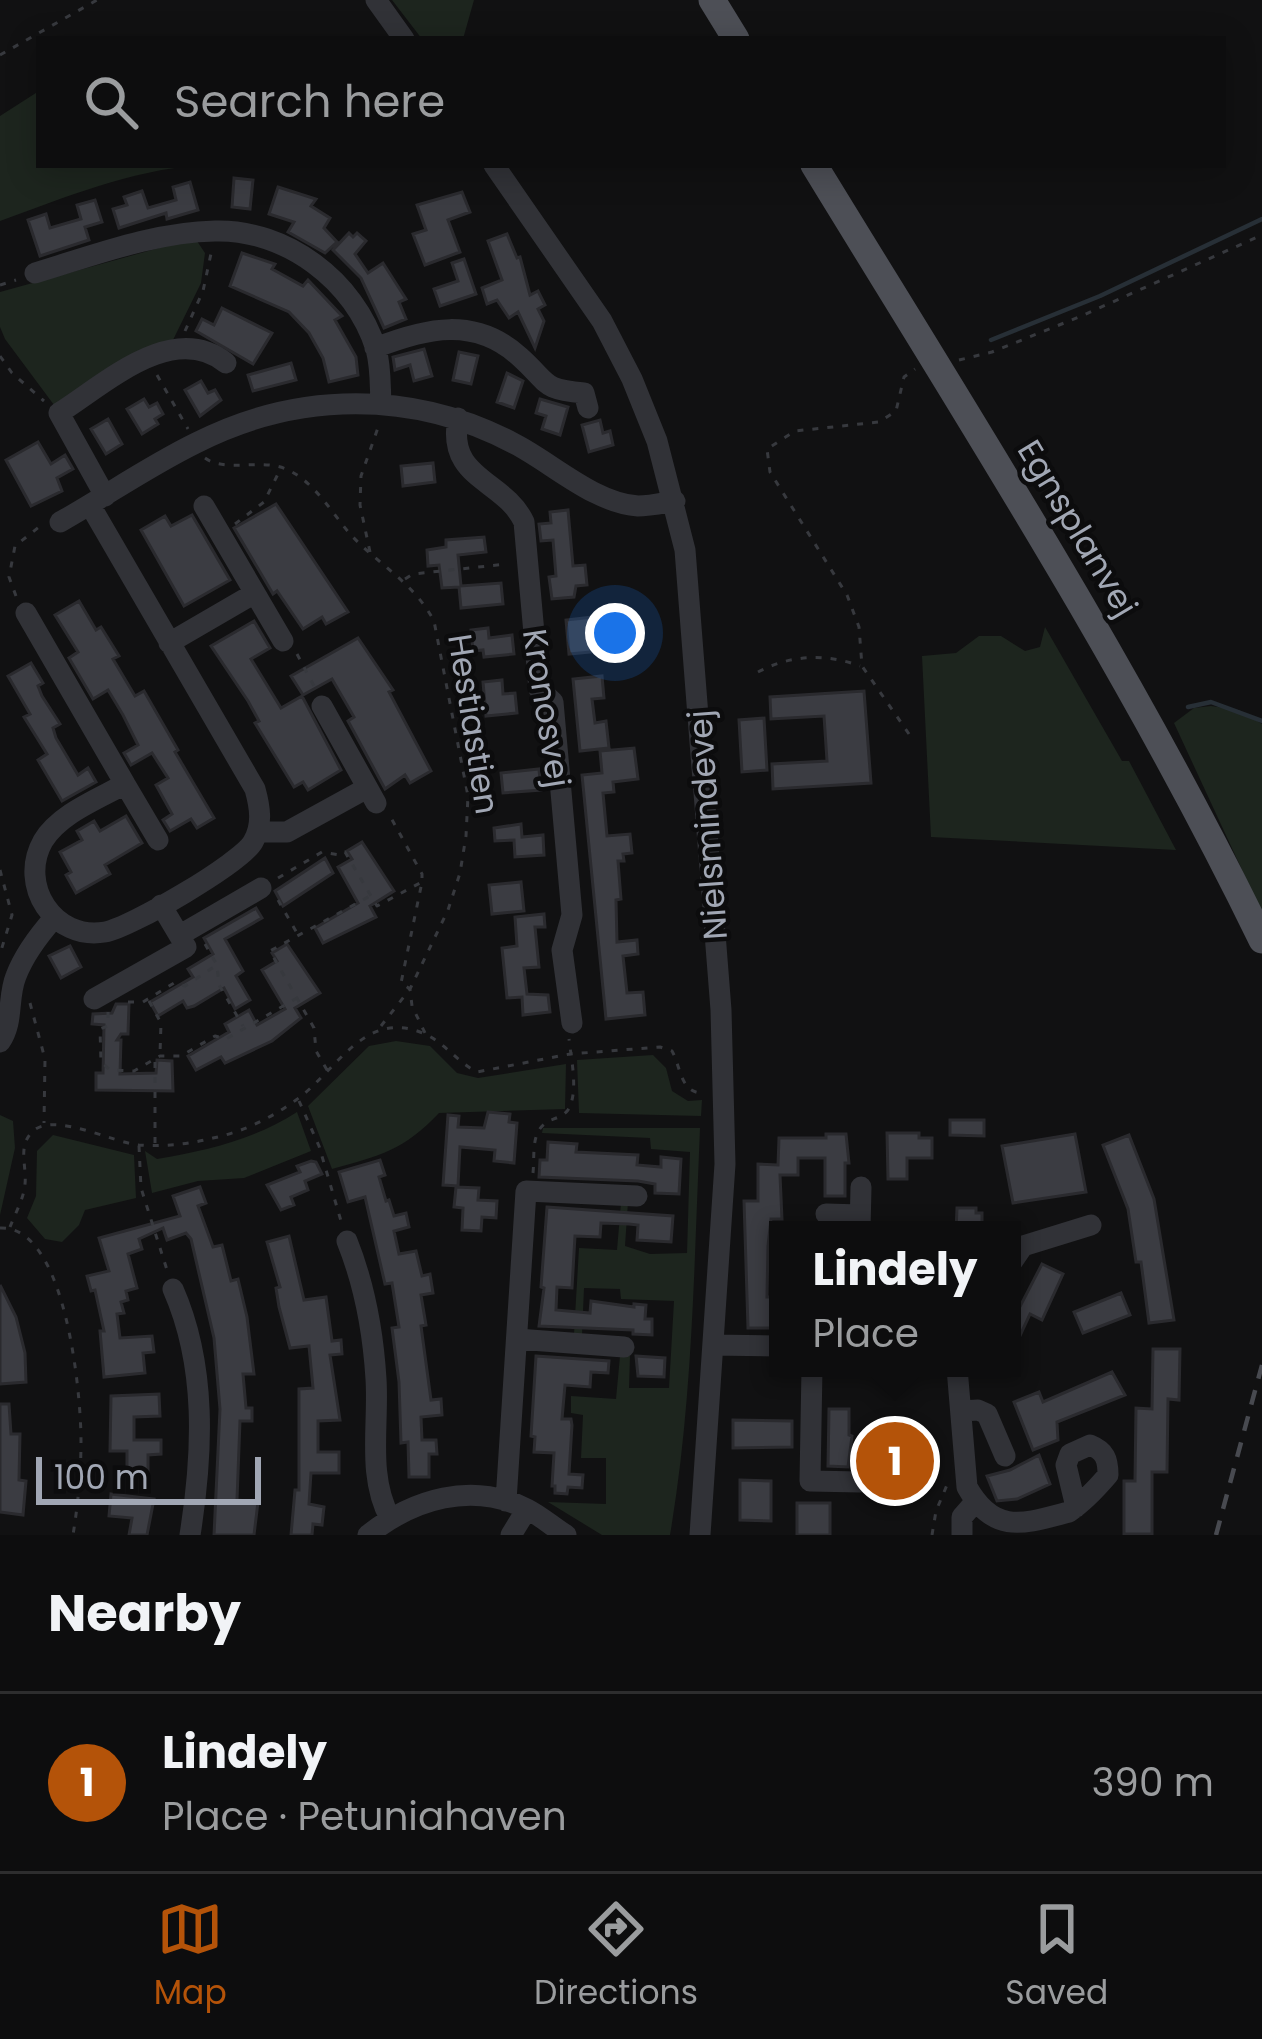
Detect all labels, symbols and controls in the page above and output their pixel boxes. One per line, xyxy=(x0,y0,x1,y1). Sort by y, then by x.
search box xyxy=(36,36,1226,168)
icon: search xyxy=(78,69,144,135)
text: Search here xyxy=(174,70,445,133)
street label: Egnsplanvej xyxy=(1006,431,1149,625)
your location xyxy=(585,603,645,663)
street label: Kronosvej xyxy=(511,625,582,791)
street label: Hestiastien xyxy=(436,631,511,818)
street label: Nielsmindevej xyxy=(676,708,739,941)
popup xyxy=(769,1221,1021,1377)
text: Lindely xyxy=(812,1238,978,1301)
text: Place xyxy=(812,1306,919,1361)
pin: 1 xyxy=(856,1416,934,1506)
scale bar xyxy=(36,1451,261,1504)
text: 100 m xyxy=(54,1454,149,1501)
text: Nearby xyxy=(48,1577,241,1649)
text: Lindely xyxy=(162,1721,327,1784)
text: 1 xyxy=(80,1755,94,1810)
text: 390 m xyxy=(1091,1755,1214,1810)
text: Place · Petuniahaven xyxy=(162,1789,567,1844)
tab: Map xyxy=(154,1896,227,2018)
tab: Directions xyxy=(534,1896,698,2018)
tab: Saved xyxy=(1005,1896,1108,2018)

